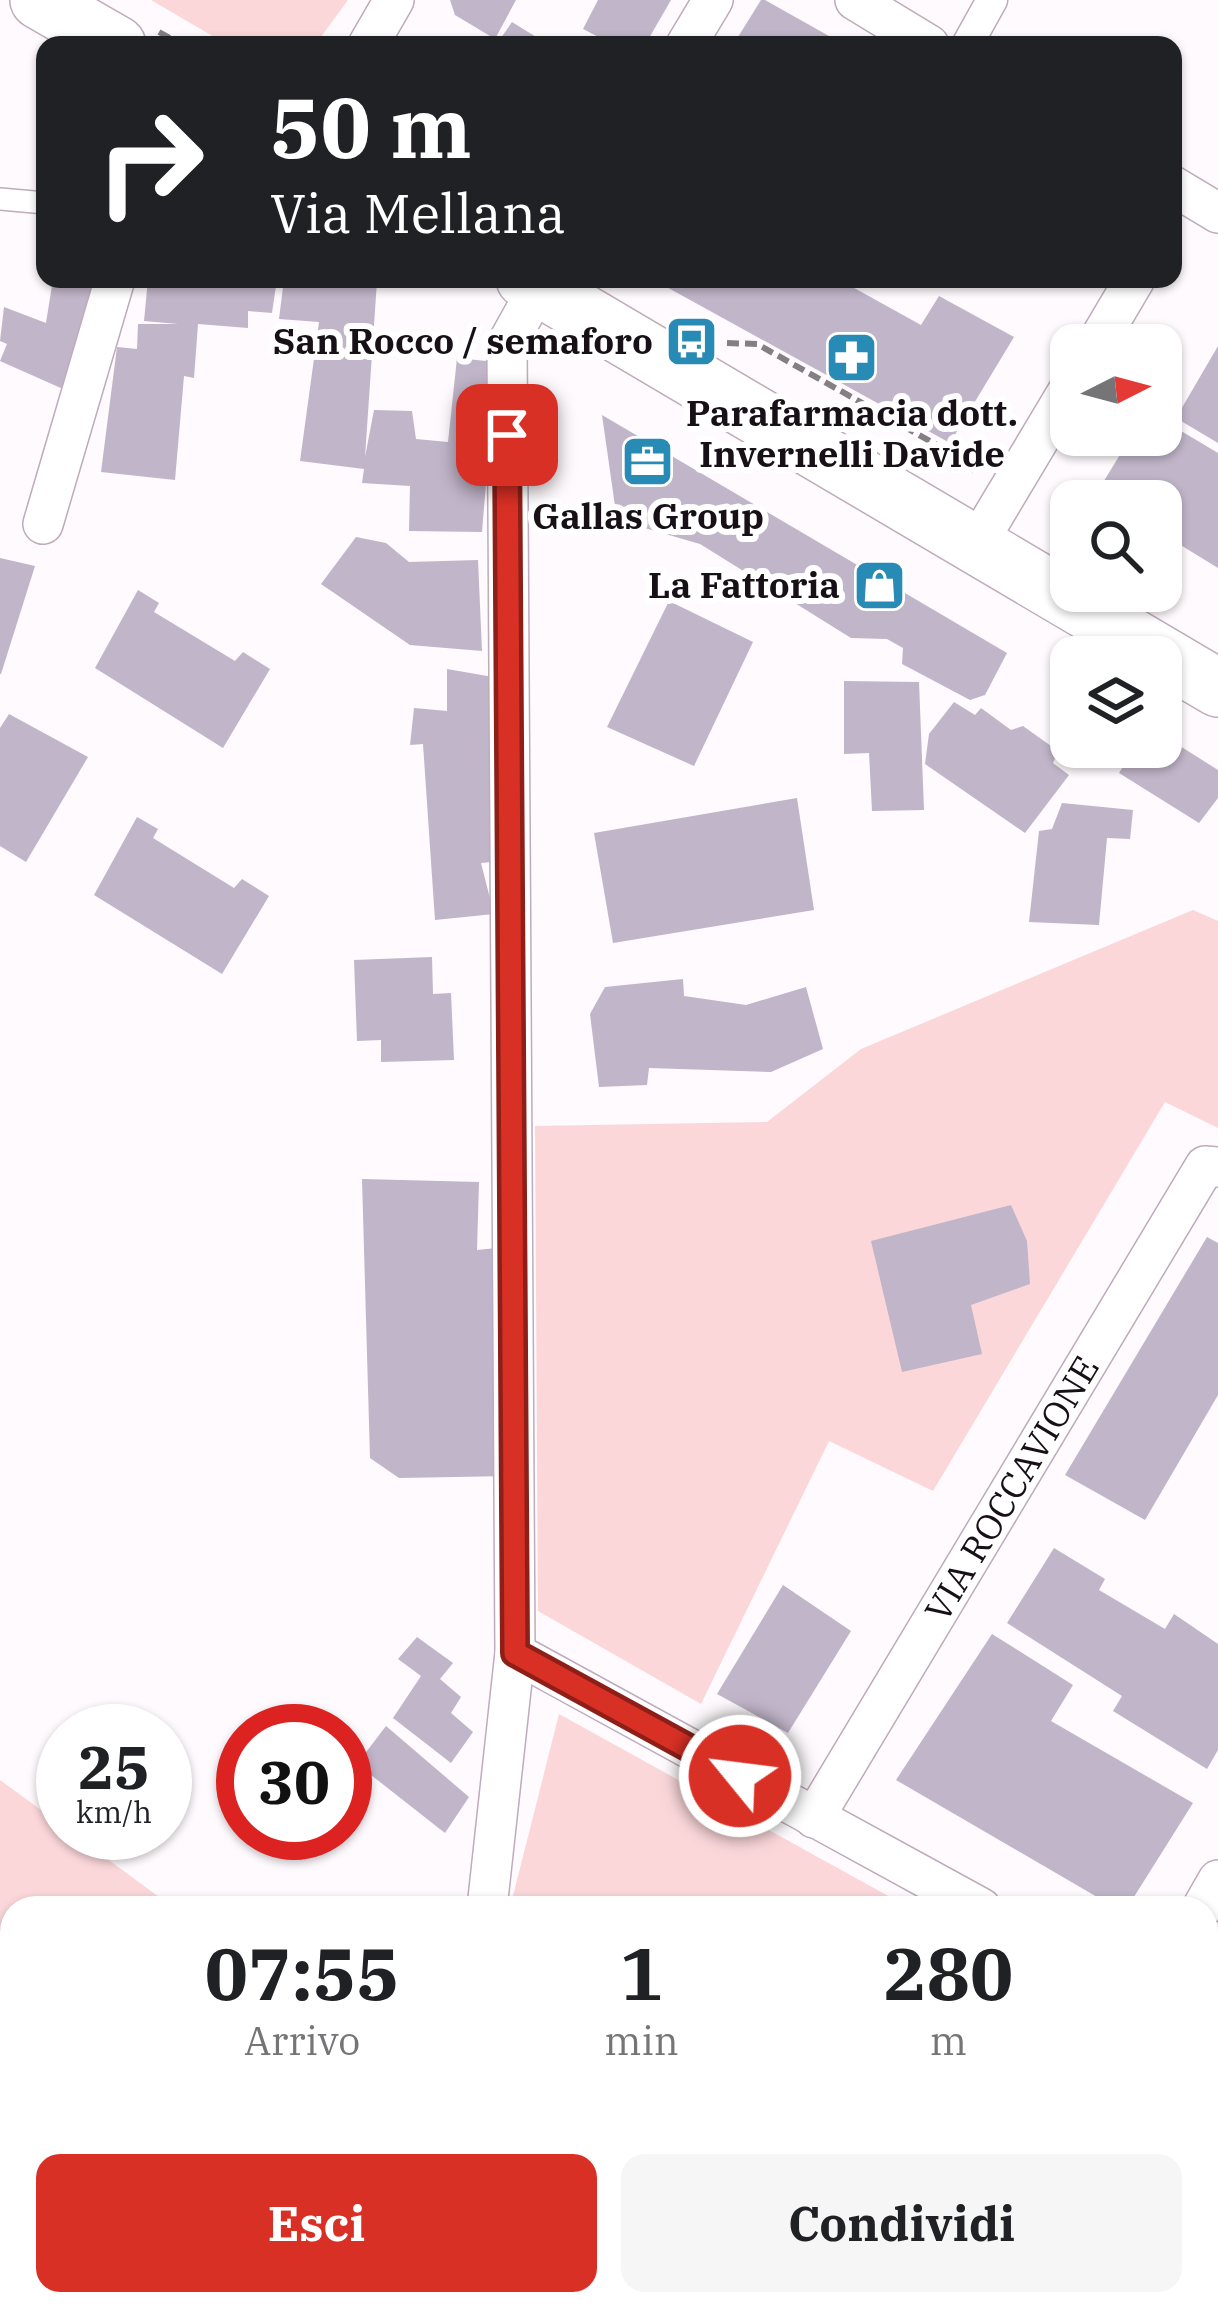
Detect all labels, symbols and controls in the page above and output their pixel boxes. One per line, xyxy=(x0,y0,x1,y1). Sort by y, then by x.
text: 50 m xyxy=(270,72,472,181)
icon: right xyxy=(72,84,228,240)
text: Via Mellana xyxy=(270,178,566,248)
bus stop icon: San Rocco / semaforo xyxy=(664,313,720,369)
place label: San Rocco / semaforo xyxy=(273,317,653,364)
north arrow xyxy=(1050,324,1182,456)
map controls xyxy=(1050,324,1182,768)
pharmacy icon: Parafarmacia dott. Invernelli Davide xyxy=(824,330,880,386)
pin xyxy=(456,384,558,486)
place label: Parafarmacia dott. Invernelli Davide xyxy=(686,389,1018,477)
icon: arrive xyxy=(474,402,540,468)
office icon: Gallas Group xyxy=(620,433,676,489)
button: search xyxy=(1050,480,1182,612)
place label: Gallas Group xyxy=(532,492,764,539)
shop icon: La Fattoria xyxy=(851,557,907,613)
place label: La Fattoria xyxy=(648,561,840,608)
button: layers xyxy=(1050,636,1182,768)
street label: VIA ROCCAVIONE xyxy=(913,1347,1109,1630)
speed limit sign: 30 xyxy=(216,1704,372,1860)
position arrow xyxy=(677,1713,803,1839)
text: 25 xyxy=(78,1727,150,1806)
text: km/h xyxy=(76,1792,152,1831)
text: 07:55 xyxy=(205,1926,399,2020)
text: 1 xyxy=(620,1926,663,2020)
text: 280 xyxy=(884,1926,1013,2020)
text: Arrivo xyxy=(244,2015,360,2066)
text: min xyxy=(604,2015,679,2066)
text: m xyxy=(930,2015,967,2066)
button: Esci xyxy=(36,2154,597,2292)
button: Condividi xyxy=(621,2154,1182,2292)

